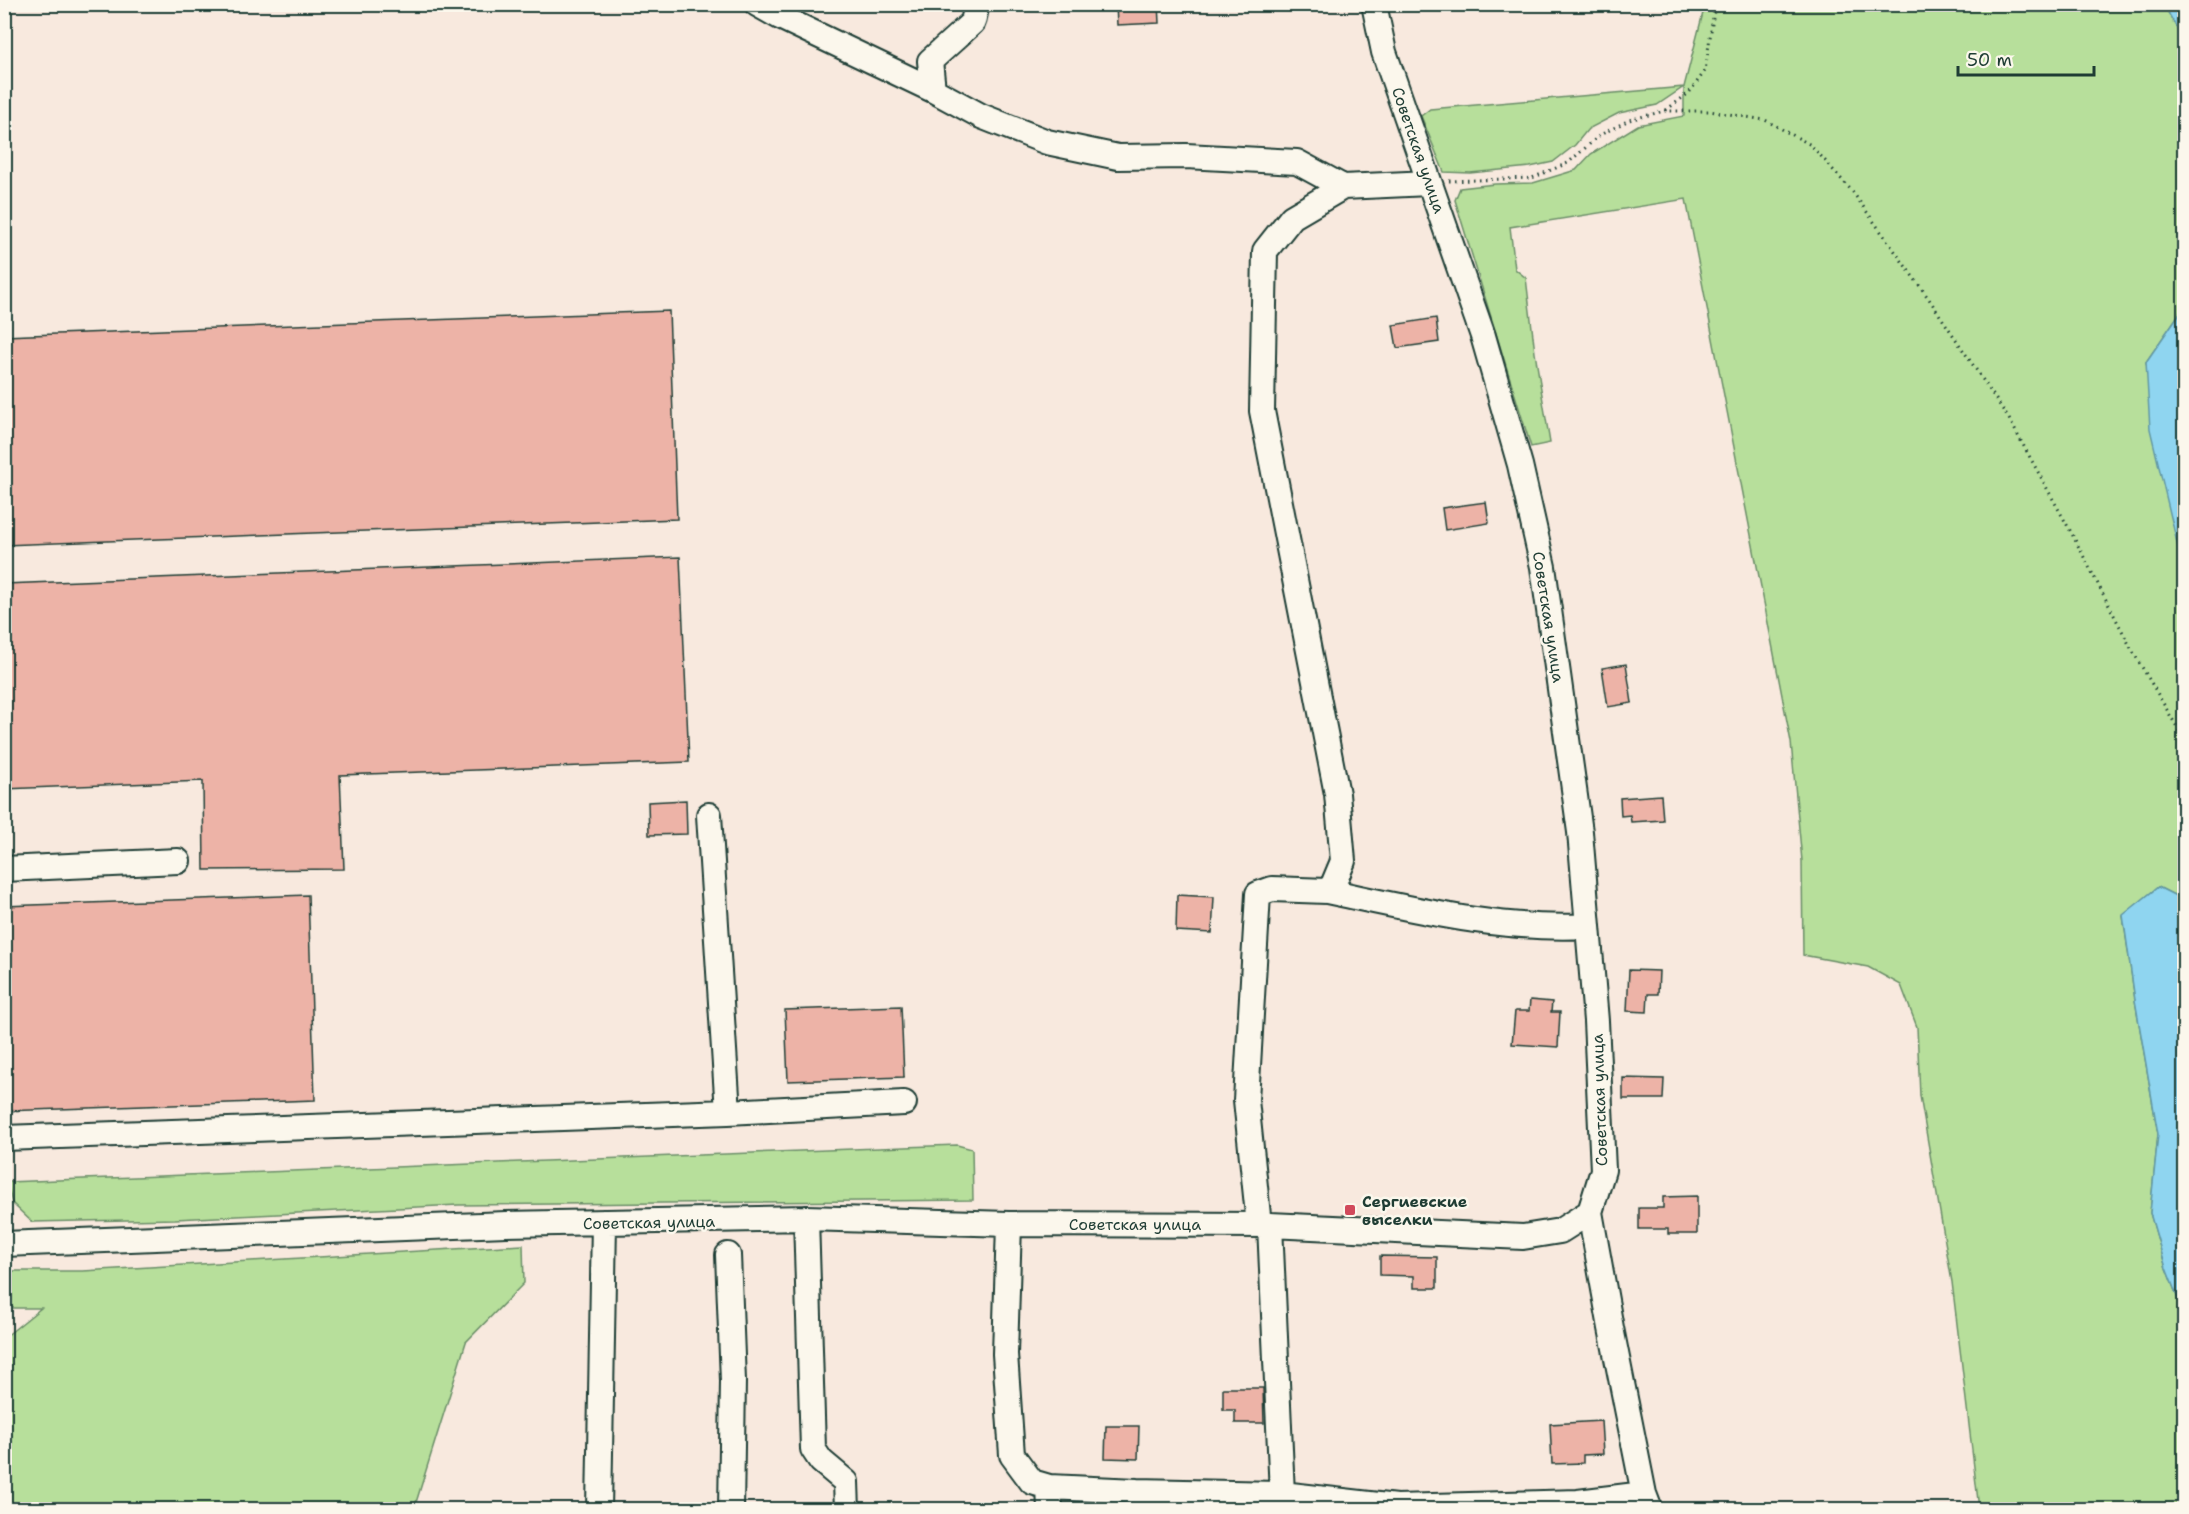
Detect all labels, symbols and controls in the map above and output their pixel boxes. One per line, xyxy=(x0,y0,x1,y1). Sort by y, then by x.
scale bar xyxy=(1958,39,2094,77)
text: 50 m xyxy=(1967,48,2012,72)
street label: Советская улица xyxy=(1387,84,1450,216)
street label: Советская улица xyxy=(1528,550,1569,684)
street label: Советская улица xyxy=(1587,1033,1612,1166)
place label: Сергиевские выселки xyxy=(1362,1191,1468,1230)
marker: Сергиевские выселки xyxy=(1343,1203,1357,1217)
street label: Советская улица xyxy=(583,1211,715,1234)
street label: Советская улица xyxy=(1069,1214,1201,1235)

